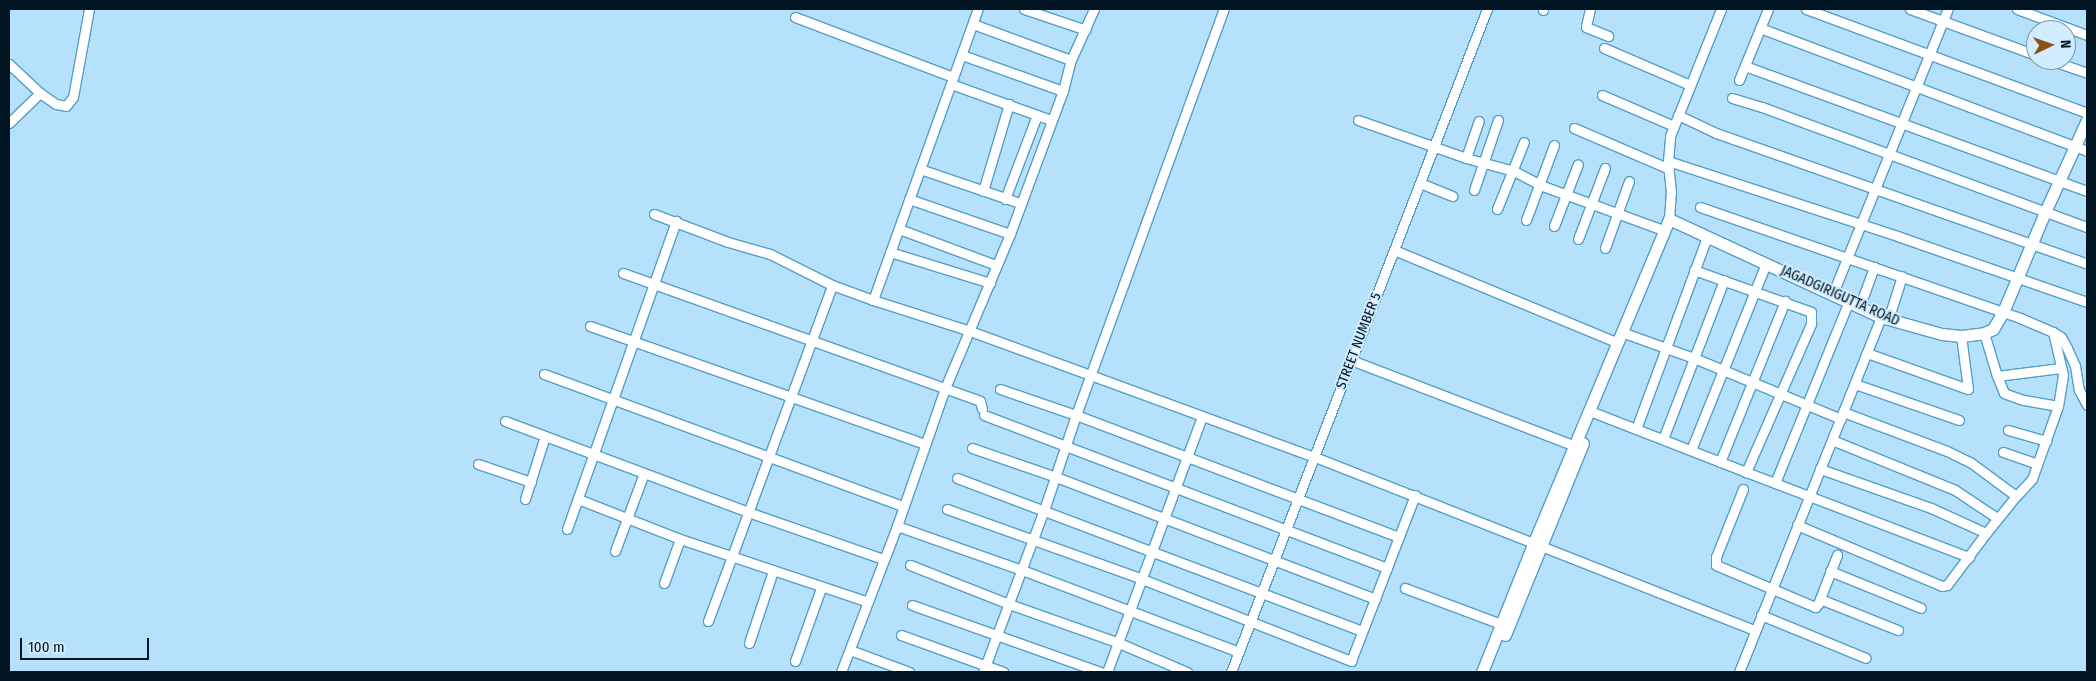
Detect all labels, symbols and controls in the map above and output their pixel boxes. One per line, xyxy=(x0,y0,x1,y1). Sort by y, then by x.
north arrow xyxy=(2026,20,2076,70)
text: N xyxy=(2057,40,2074,49)
street label: JAGADGIRIGUTTA ROAD xyxy=(1778,262,1902,330)
street label: STREET NUMBER 5 xyxy=(1333,290,1385,392)
scale bar xyxy=(22,628,151,660)
text: 100 m xyxy=(28,638,65,656)

